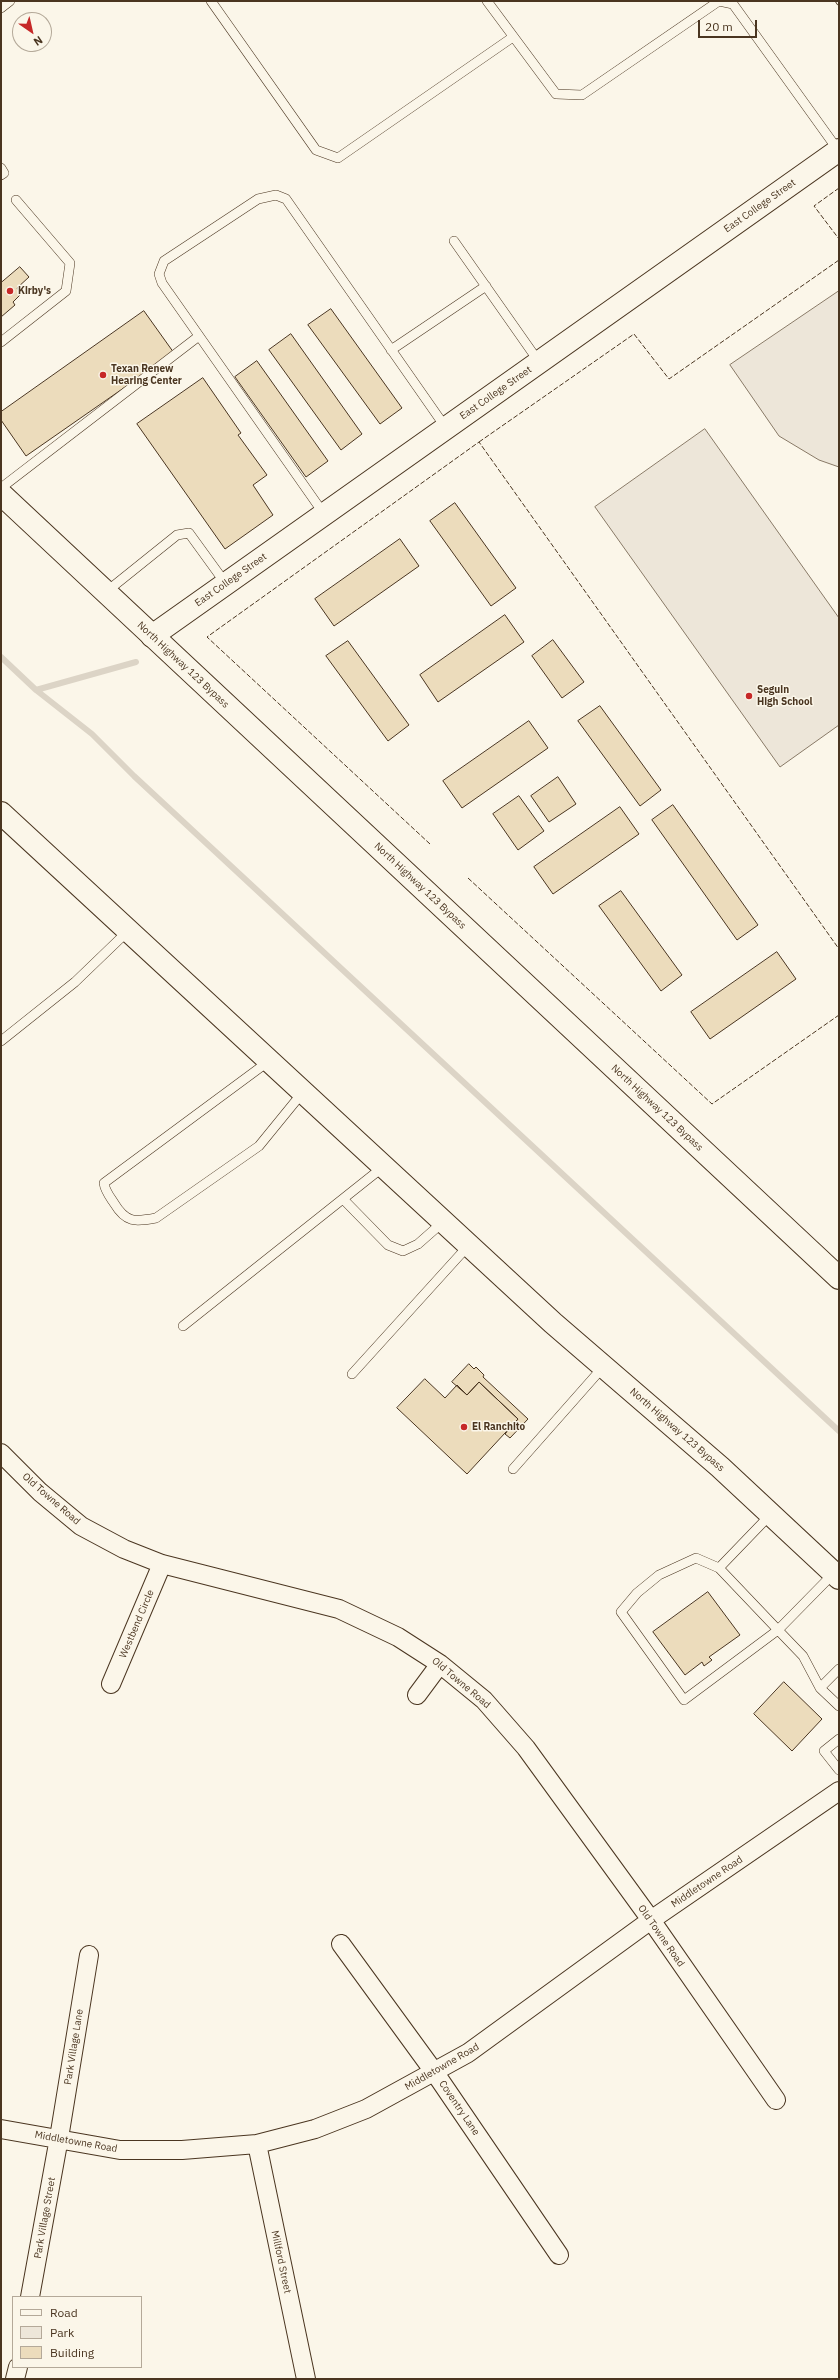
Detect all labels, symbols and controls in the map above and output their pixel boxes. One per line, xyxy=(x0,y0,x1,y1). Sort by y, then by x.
north arrow xyxy=(12,12,52,52)
scale bar xyxy=(700,12,759,38)
text: 20 m xyxy=(705,19,733,34)
text: N xyxy=(31,33,45,49)
street label: East College Street xyxy=(722,177,798,235)
place label: Kirby's xyxy=(18,285,51,297)
marker: Kirby's xyxy=(5,286,15,296)
place label: Texan Renew Hearing Center xyxy=(111,363,182,386)
street label: East College Street xyxy=(458,364,534,422)
marker: Texan Renew Hearing Center xyxy=(98,370,108,380)
street label: East College Street xyxy=(193,551,269,609)
street label: North Highway 123 Bypass xyxy=(135,619,231,711)
place label: Seguin High School xyxy=(757,684,813,708)
marker: Seguin High School xyxy=(744,691,754,701)
street label: North Highway 123 Bypass xyxy=(372,840,468,932)
street label: North Highway 123 Bypass xyxy=(609,1062,705,1154)
street label: North Highway 123 Bypass xyxy=(627,1386,727,1474)
place label: El Ranchito xyxy=(472,1421,525,1433)
marker: El Ranchito xyxy=(459,1422,469,1432)
street label: Old Towne Road xyxy=(20,1471,82,1527)
street label: Westbend Circle xyxy=(117,1588,157,1660)
street label: Old Towne Road xyxy=(429,1655,493,1711)
street label: Middletowne Road xyxy=(669,1854,745,1910)
street label: Old Towne Road xyxy=(635,1903,687,1969)
street label: Park Village Lane xyxy=(62,2008,86,2086)
street label: Middletowne Road xyxy=(403,2041,481,2093)
street label: Coventry Lane xyxy=(436,2078,482,2138)
street label: Middletowne Road xyxy=(34,2129,118,2155)
street label: Park Village Street xyxy=(32,2176,58,2260)
street label: Millford Street xyxy=(268,2229,294,2295)
legend xyxy=(12,2296,142,2368)
text: Road xyxy=(50,2305,78,2320)
text: Park xyxy=(50,2325,74,2340)
text: Building xyxy=(50,2345,94,2360)

